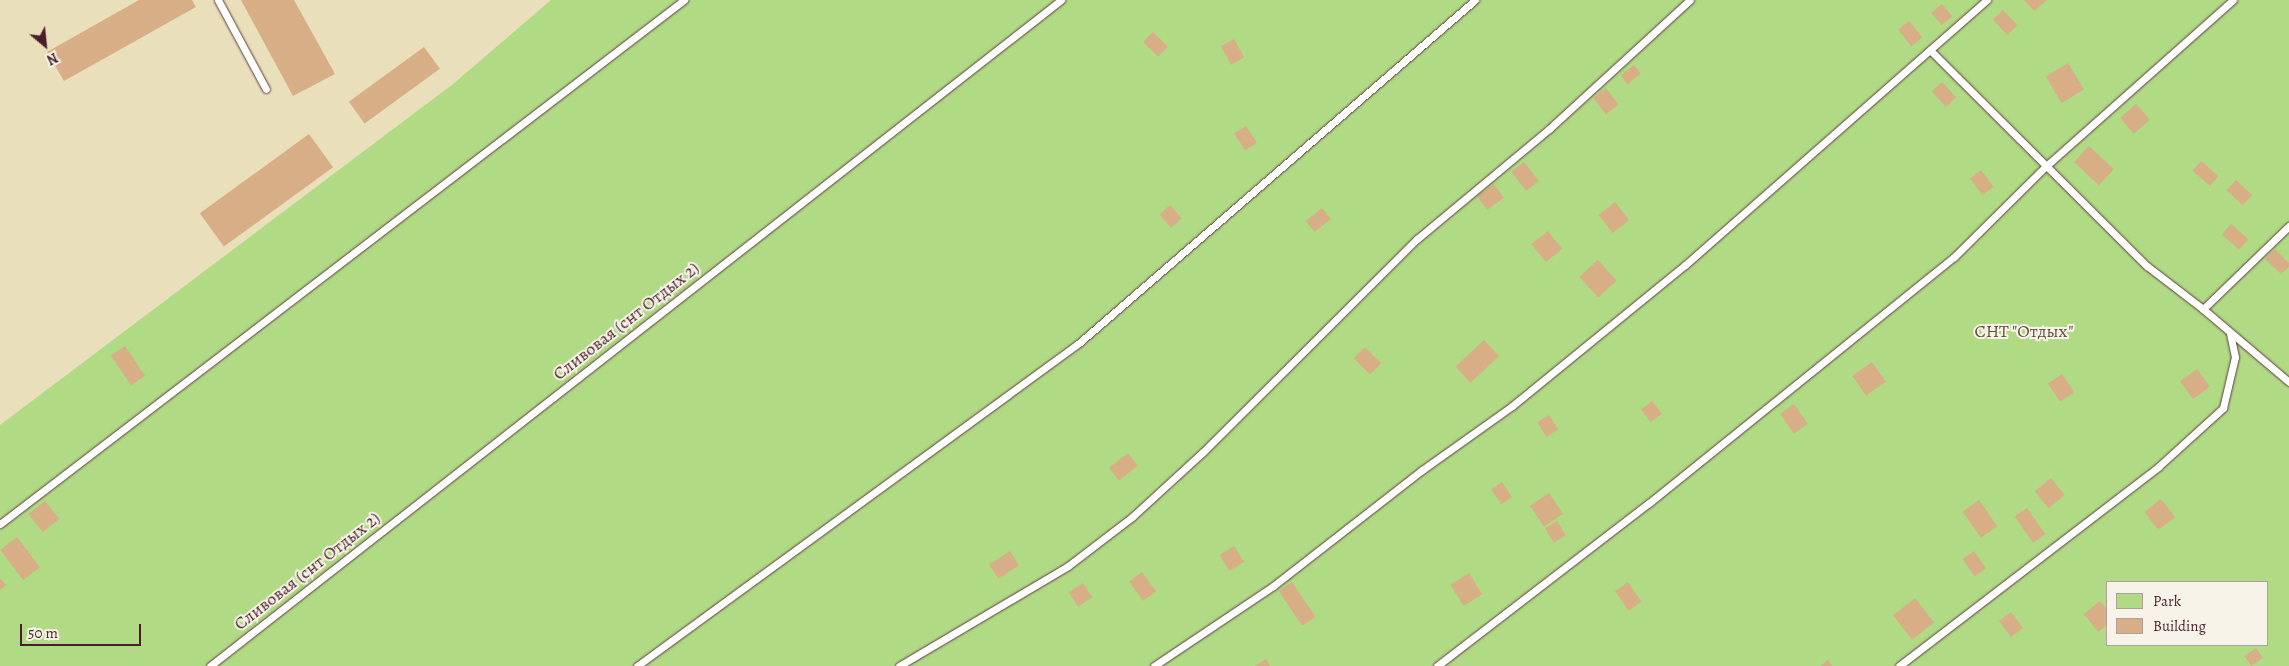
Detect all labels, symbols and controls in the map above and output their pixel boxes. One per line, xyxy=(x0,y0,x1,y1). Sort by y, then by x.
north arrow xyxy=(20,20,70,70)
text: N xyxy=(43,48,61,69)
street label: Сливовая (снт Отдых 2) xyxy=(549,257,703,385)
park label: СНТ "Отдых" xyxy=(1974,320,2074,342)
street label: Сливовая (снт Отдых 2) xyxy=(230,507,384,635)
legend xyxy=(2106,581,2269,646)
text: Park xyxy=(2153,591,2181,611)
scale bar xyxy=(22,614,144,646)
text: Building xyxy=(2153,616,2206,636)
text: 50 m xyxy=(28,623,58,643)

